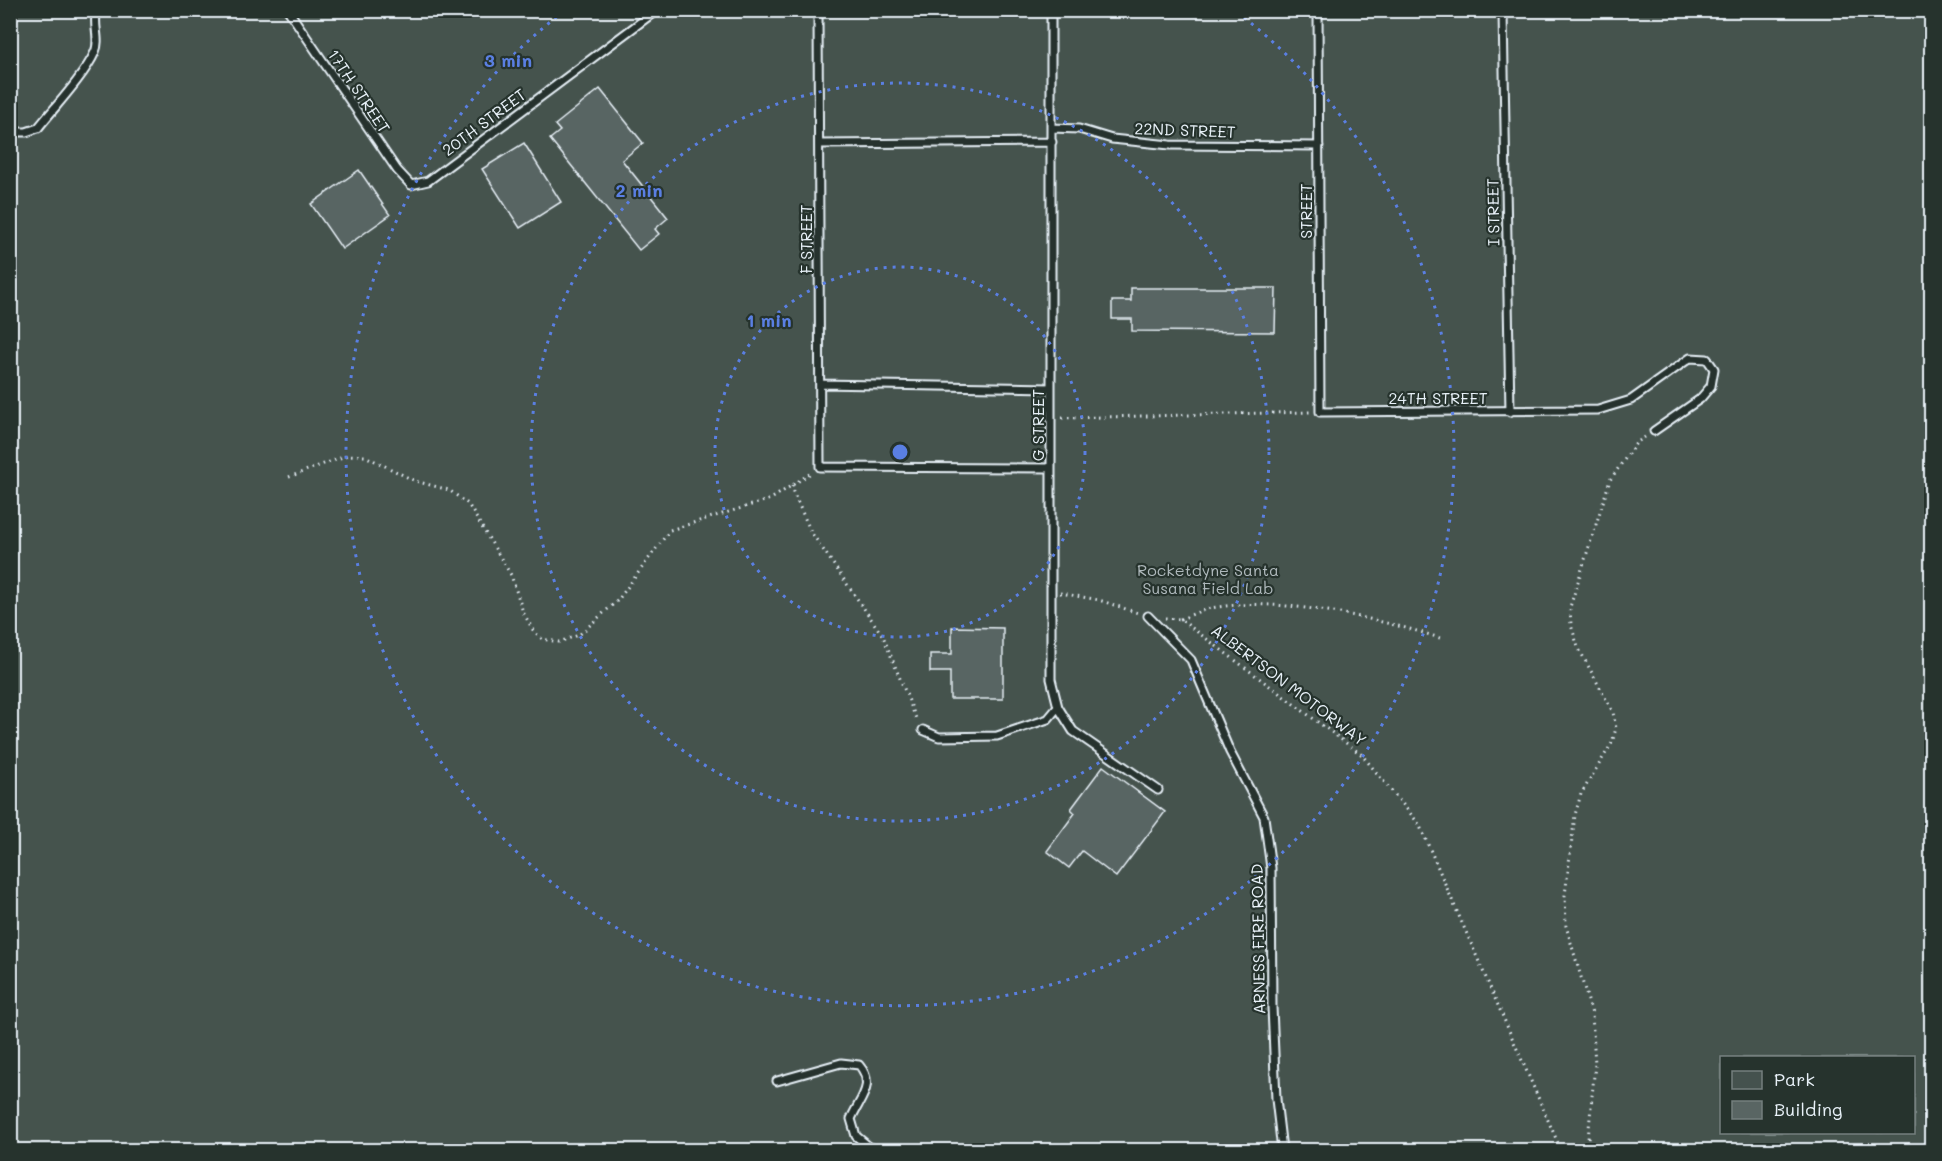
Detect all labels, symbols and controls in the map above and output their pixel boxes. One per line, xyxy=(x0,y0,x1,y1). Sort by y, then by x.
street label: 17TH STREET xyxy=(324,45,395,137)
text: 3 min xyxy=(484,48,532,72)
street label: 20TH STREET xyxy=(438,83,530,160)
street label: 22ND STREET xyxy=(1134,117,1236,142)
text: 2 min xyxy=(615,178,663,202)
street label: I STREET xyxy=(1481,178,1504,246)
street label: STREET xyxy=(1295,183,1316,239)
street label: F STREET xyxy=(795,204,816,274)
text: 1 min xyxy=(746,308,792,332)
street label: 24TH STREET xyxy=(1388,387,1488,408)
street label: G STREET xyxy=(1027,389,1048,461)
centre of rings xyxy=(890,442,910,462)
park label: Rocketdyne Santa Susana Field Lab xyxy=(1137,559,1279,598)
street label: ALBERTSON MOTORWAY xyxy=(1207,619,1371,750)
street label: ARNESS FIRE ROAD xyxy=(1246,863,1269,1015)
legend xyxy=(1720,1056,1915,1134)
text: Park xyxy=(1774,1067,1815,1091)
text: Building xyxy=(1774,1097,1842,1121)

